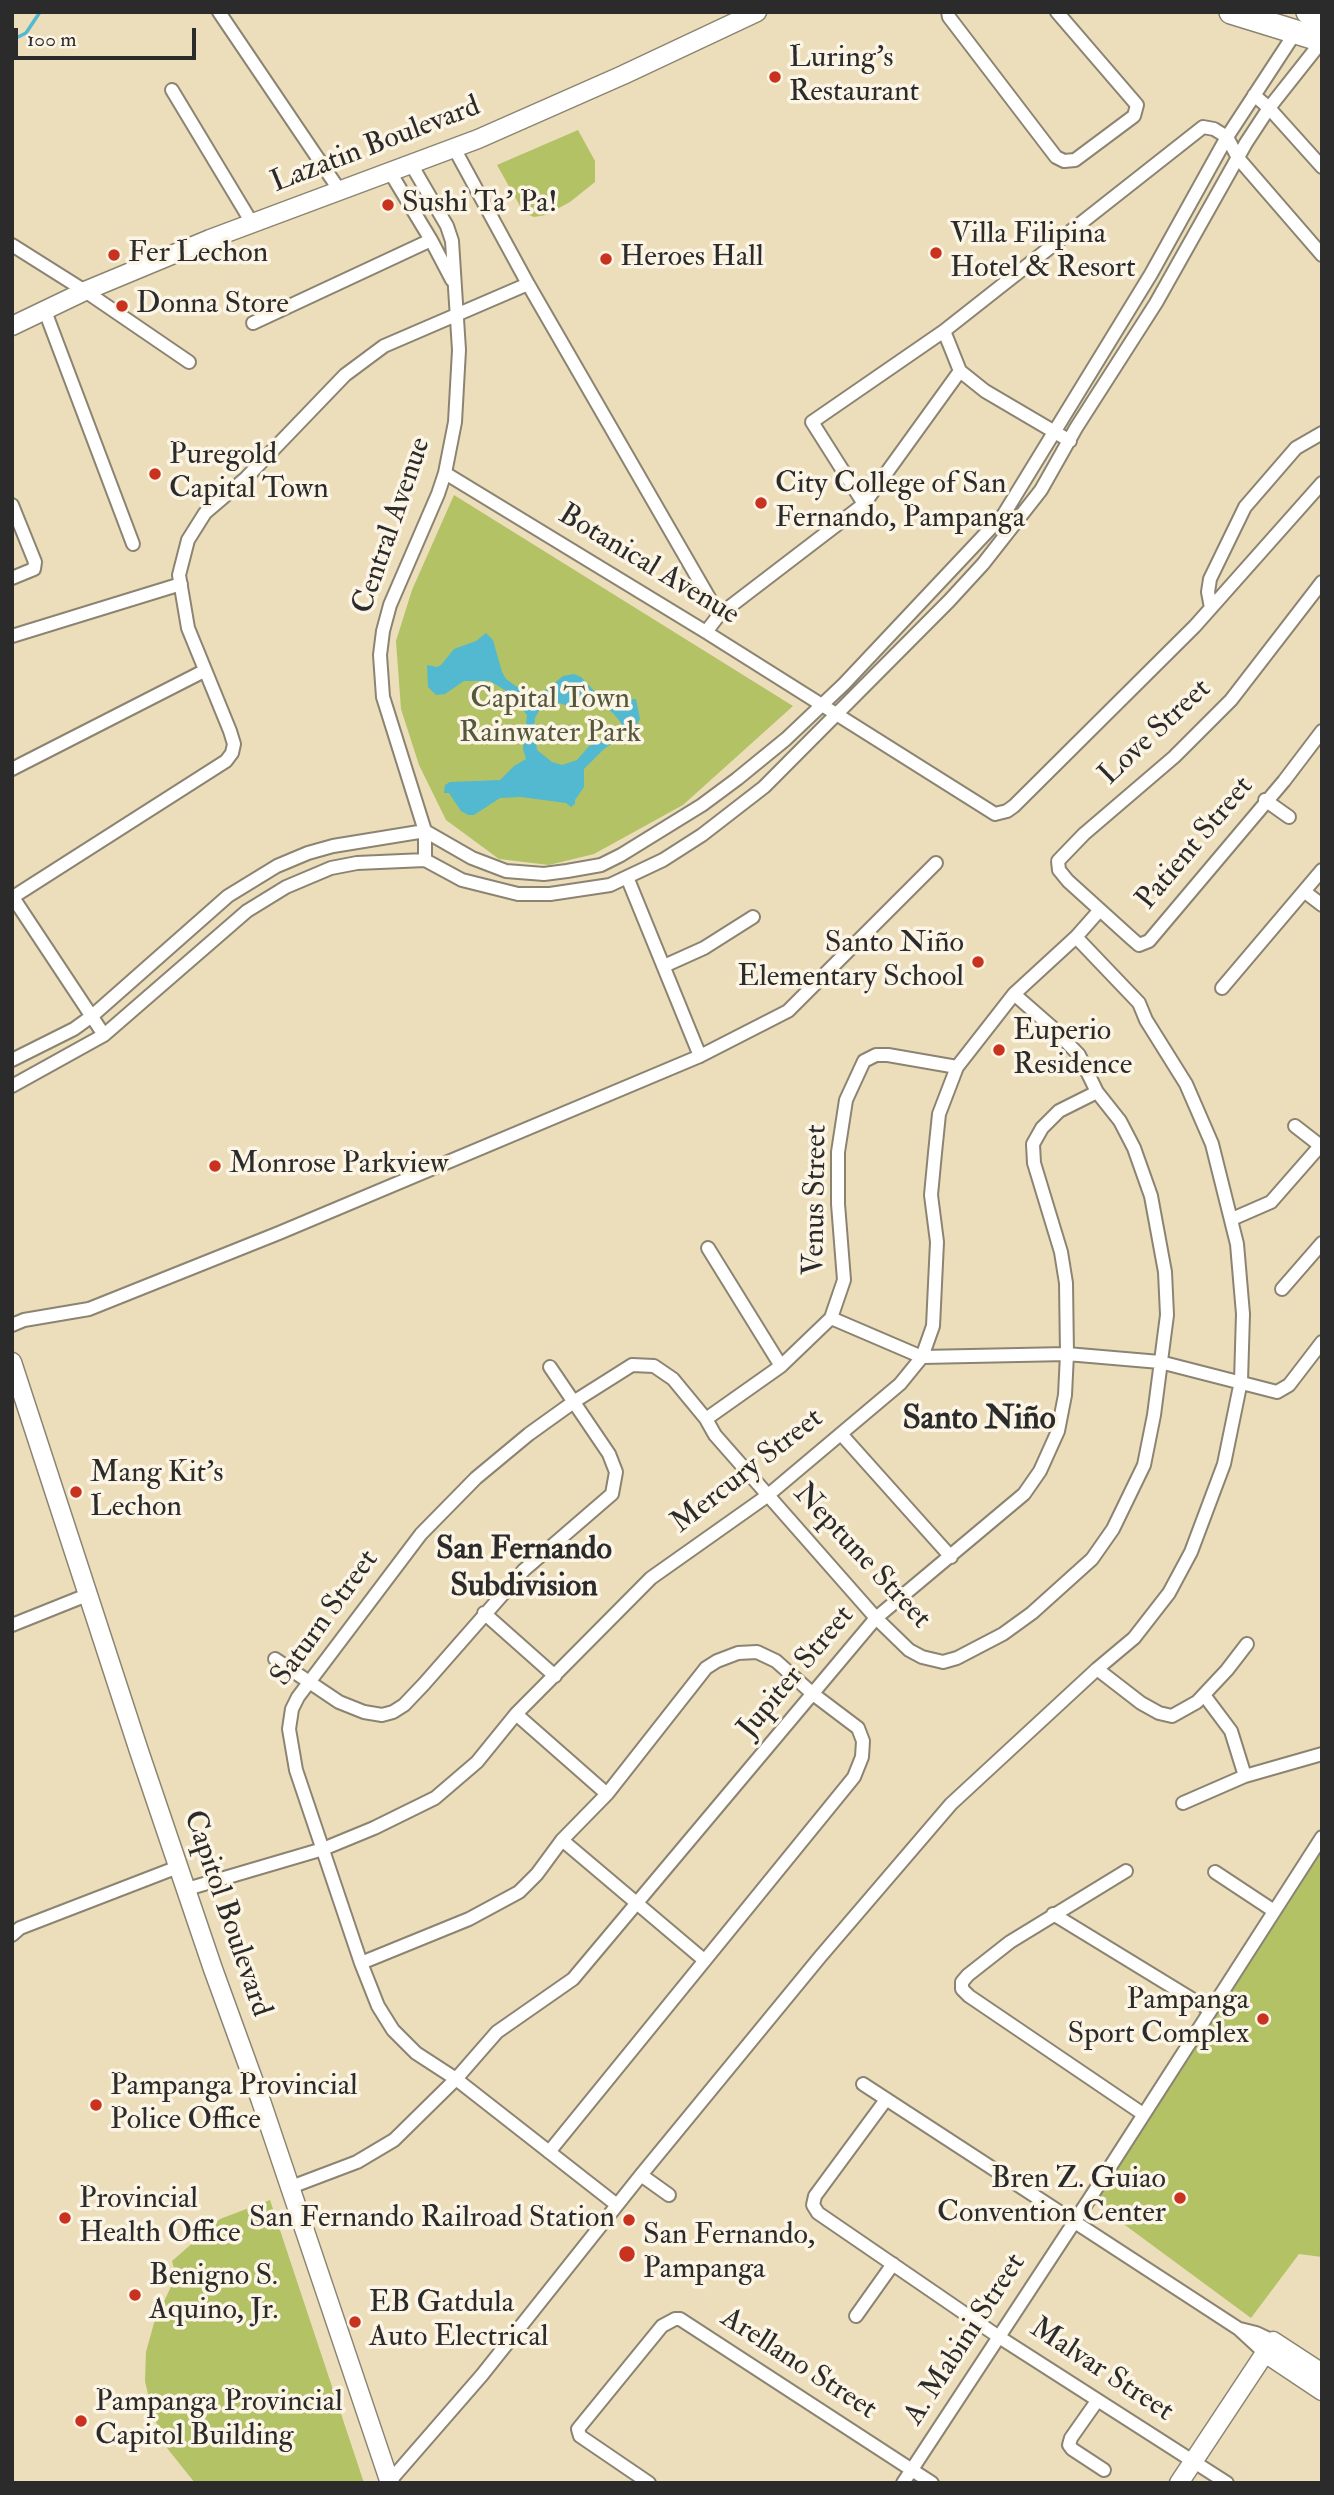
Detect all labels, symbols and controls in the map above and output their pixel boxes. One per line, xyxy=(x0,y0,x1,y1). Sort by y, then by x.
scale bar xyxy=(18,14,200,58)
text: 100 m xyxy=(27,26,77,53)
place label: Luring's Restaurant xyxy=(789,42,919,112)
marker: Luring's Restaurant xyxy=(767,69,783,85)
street label: Lazatin Boulevard xyxy=(266,90,486,202)
place label: Sushi Ta' Pa! xyxy=(402,187,557,223)
marker: Sushi Ta' Pa! xyxy=(380,197,396,213)
place label: Villa Filipina Hotel & Resort xyxy=(950,218,1136,288)
place label: Fer Lechon xyxy=(128,237,268,273)
place label: Heroes Hall xyxy=(620,241,764,277)
marker: Villa Filipina Hotel & Resort xyxy=(928,245,944,261)
marker: Fer Lechon xyxy=(106,247,122,263)
marker: Heroes Hall xyxy=(598,251,614,267)
place label: Donna Store xyxy=(136,288,289,324)
marker: Donna Store xyxy=(114,298,130,314)
street label: Central Avenue xyxy=(346,433,440,619)
place label: Puregold Capital Town xyxy=(169,439,329,510)
marker: Puregold Capital Town xyxy=(147,466,163,482)
place label: City College of San Fernando, Pampanga xyxy=(775,468,1025,538)
marker: City College of San Fernando, Pampanga xyxy=(753,495,769,511)
street label: Botanical Avenue xyxy=(551,498,745,634)
street label: Love Street xyxy=(1093,672,1219,794)
park label: Capital Town Rainwater Park xyxy=(459,683,641,754)
street label: Patient Street xyxy=(1130,770,1262,918)
place label: Santo Niño Elementary School xyxy=(738,927,964,998)
marker: Santo Niño Elementary School xyxy=(970,954,986,970)
place label: Euperio Residence xyxy=(1013,1015,1132,1086)
marker: Euperio Residence xyxy=(991,1042,1007,1058)
street label: Venus Street xyxy=(798,1124,836,1276)
place label: Monrose Parkview xyxy=(229,1148,448,1184)
marker: Monrose Parkview xyxy=(207,1158,223,1174)
district label: Santo Niño xyxy=(902,1401,1056,1441)
street label: Mercury Street xyxy=(665,1402,831,1542)
place label: Mang Kit's Lechon xyxy=(90,1457,224,1528)
street label: Neptune Street xyxy=(784,1477,938,1637)
marker: Mang Kit's Lechon xyxy=(68,1484,84,1500)
district label: San Fernando Subdivision xyxy=(436,1532,612,1607)
street label: Saturn Street xyxy=(265,1544,387,1694)
street label: Jupiter Street xyxy=(731,1599,863,1747)
street label: Capitol Boulevard xyxy=(174,1806,278,2022)
place label: Pampanga Sport Complex xyxy=(1068,1984,1249,2054)
marker: Pampanga Sport Complex xyxy=(1255,2011,1271,2027)
place label: Pampanga Provincial Police Office xyxy=(110,2070,358,2140)
marker: Pampanga Provincial Police Office xyxy=(88,2097,104,2113)
place label: Bren Z. Guiao Convention Center xyxy=(937,2163,1166,2234)
place label: Provincial Health Office xyxy=(79,2183,241,2254)
marker: Bren Z. Guiao Convention Center xyxy=(1172,2190,1188,2206)
place label: San Fernando Railroad Station xyxy=(249,2202,615,2238)
marker: Provincial Health Office xyxy=(57,2210,73,2226)
marker: San Fernando Railroad Station xyxy=(621,2212,637,2228)
place label: San Fernando, Pampanga xyxy=(643,2219,815,2290)
marker: San Fernando, Pampanga xyxy=(617,2244,637,2264)
street label: A. Mabini Street xyxy=(897,2248,1035,2432)
place label: Benigno S. Aquino, Jr. xyxy=(149,2260,278,2330)
marker: Benigno S. Aquino, Jr. xyxy=(127,2287,143,2303)
place label: EB Gatdula Auto Electrical xyxy=(369,2287,548,2358)
street label: Arellano Street xyxy=(713,2301,883,2429)
street label: Malvar Street xyxy=(1023,2311,1179,2431)
marker: EB Gatdula Auto Electrical xyxy=(347,2314,363,2330)
place label: Pampanga Provincial Capitol Building xyxy=(95,2386,343,2456)
marker: Pampanga Provincial Capitol Building xyxy=(73,2413,89,2429)

